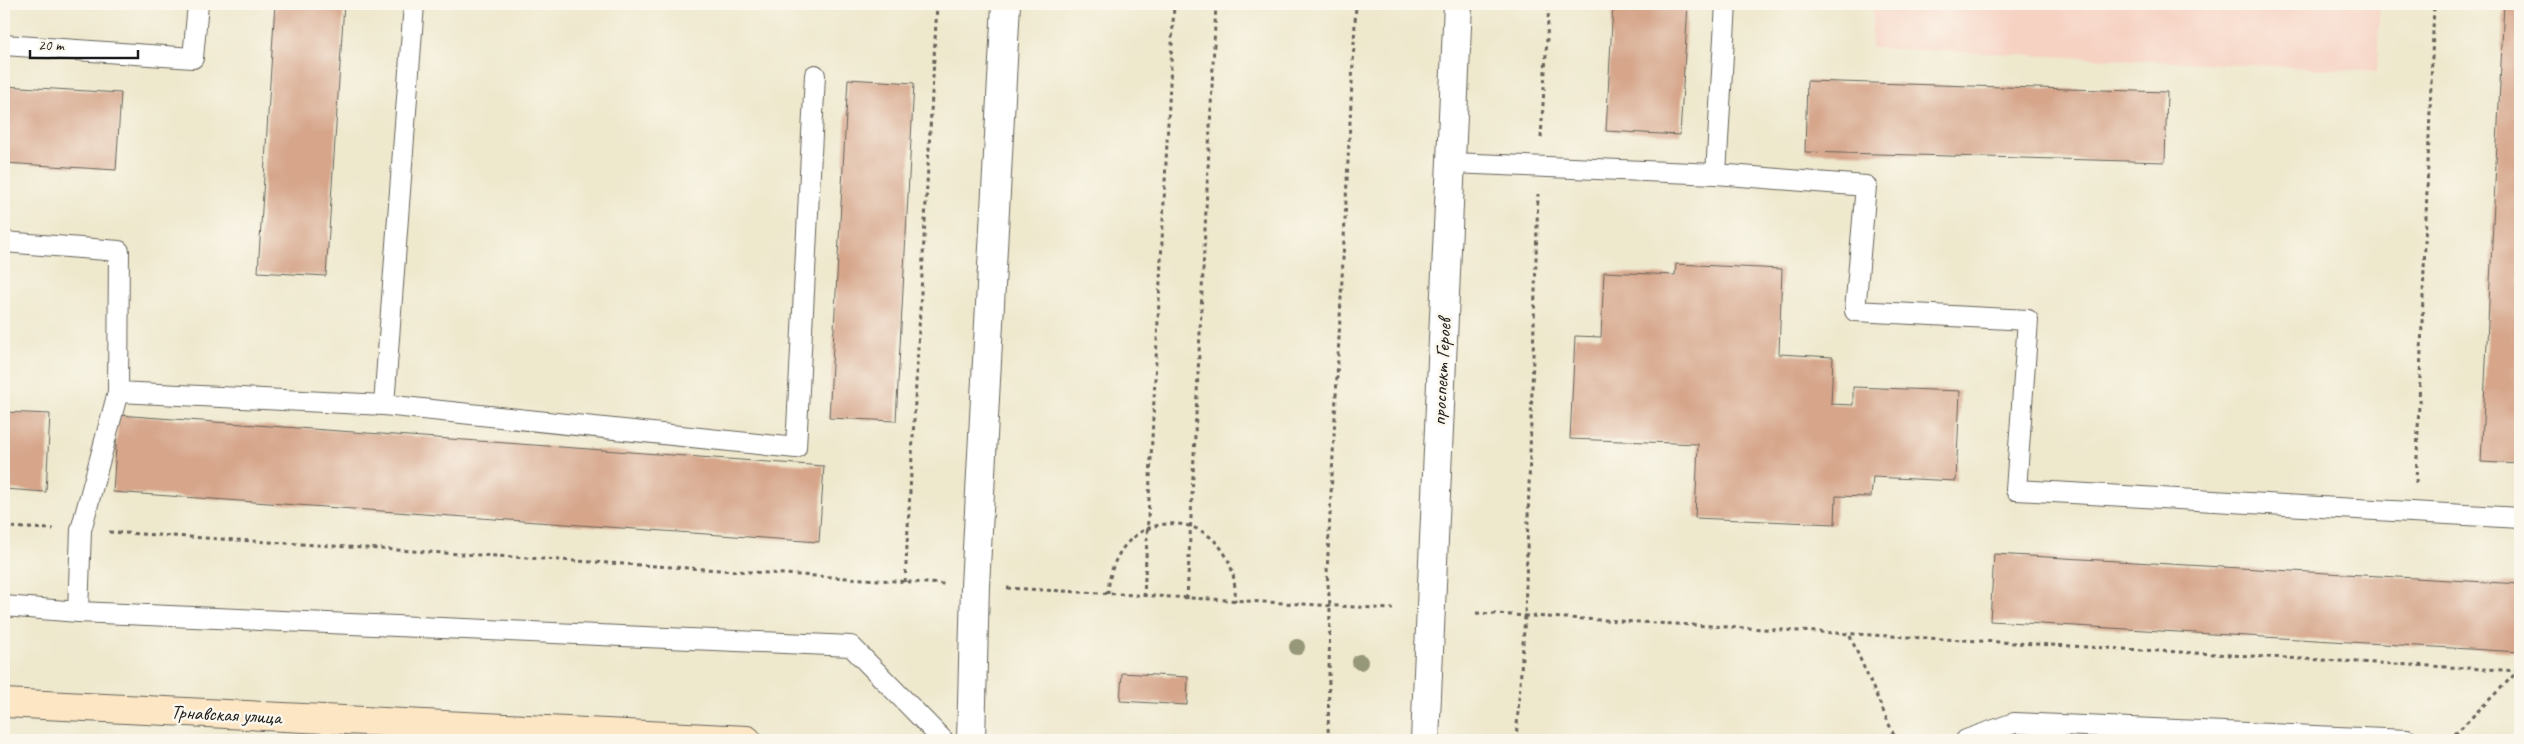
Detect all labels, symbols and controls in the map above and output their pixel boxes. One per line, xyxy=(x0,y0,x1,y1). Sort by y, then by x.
scale bar xyxy=(30,28,138,60)
text: 20 m xyxy=(38,36,65,55)
street label: проспект Героев xyxy=(1426,315,1457,426)
street label: Трнавская улица xyxy=(170,699,284,730)

